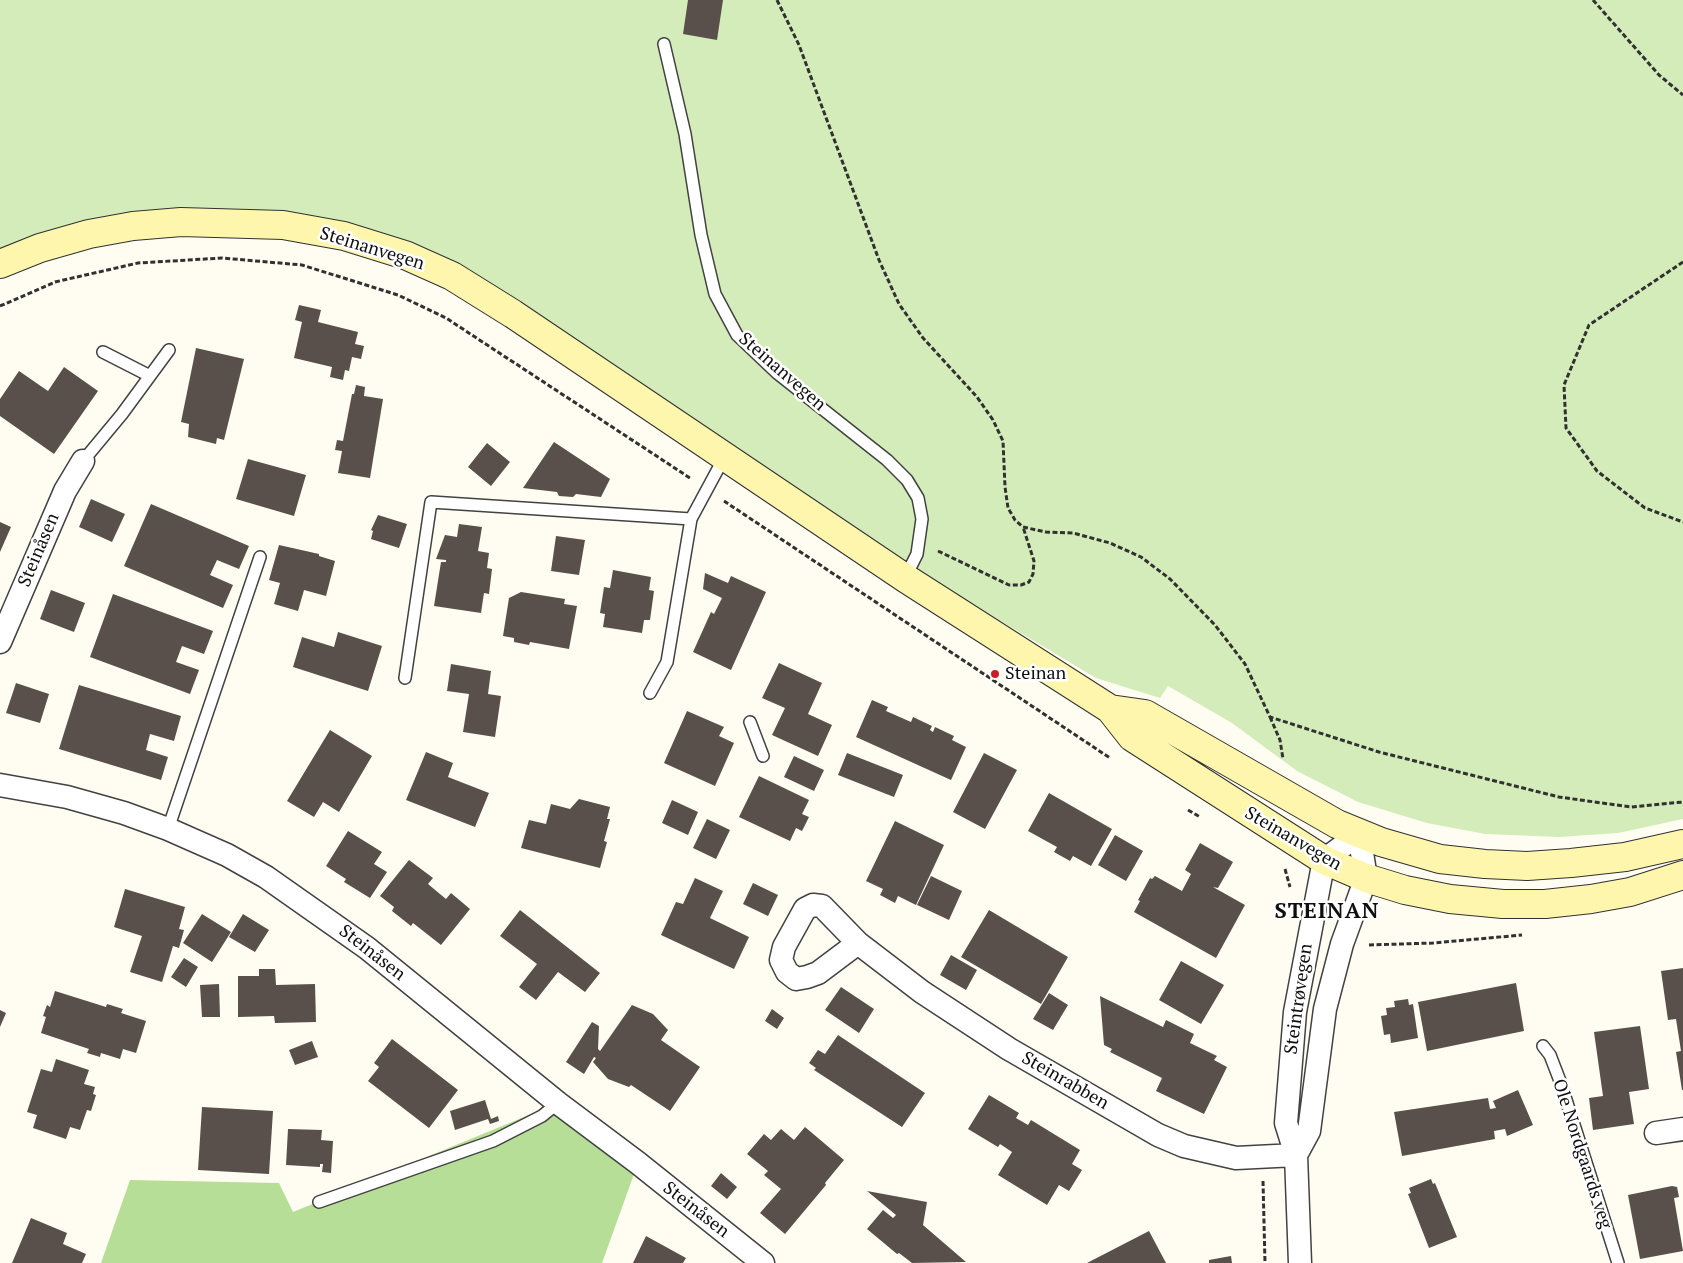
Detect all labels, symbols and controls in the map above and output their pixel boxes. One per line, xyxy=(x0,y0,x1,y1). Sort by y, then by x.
street label: Steinanvegen xyxy=(317,223,427,275)
street label: Steinanvegen xyxy=(734,328,830,416)
street label: Steinåsen xyxy=(14,510,64,590)
place label: Steinan xyxy=(1005,663,1066,685)
marker: Steinan xyxy=(989,668,1001,680)
street label: Steinanvegen xyxy=(1241,803,1345,875)
district label: STEINAN xyxy=(1274,899,1380,925)
street label: Steinåsen xyxy=(335,920,409,986)
street label: Steintrøvegen xyxy=(1281,942,1317,1056)
street label: Steinrabben xyxy=(1018,1047,1112,1115)
street label: Ole Nordgaards veg xyxy=(1548,1076,1616,1232)
street label: Steinåsen xyxy=(659,1177,733,1243)

